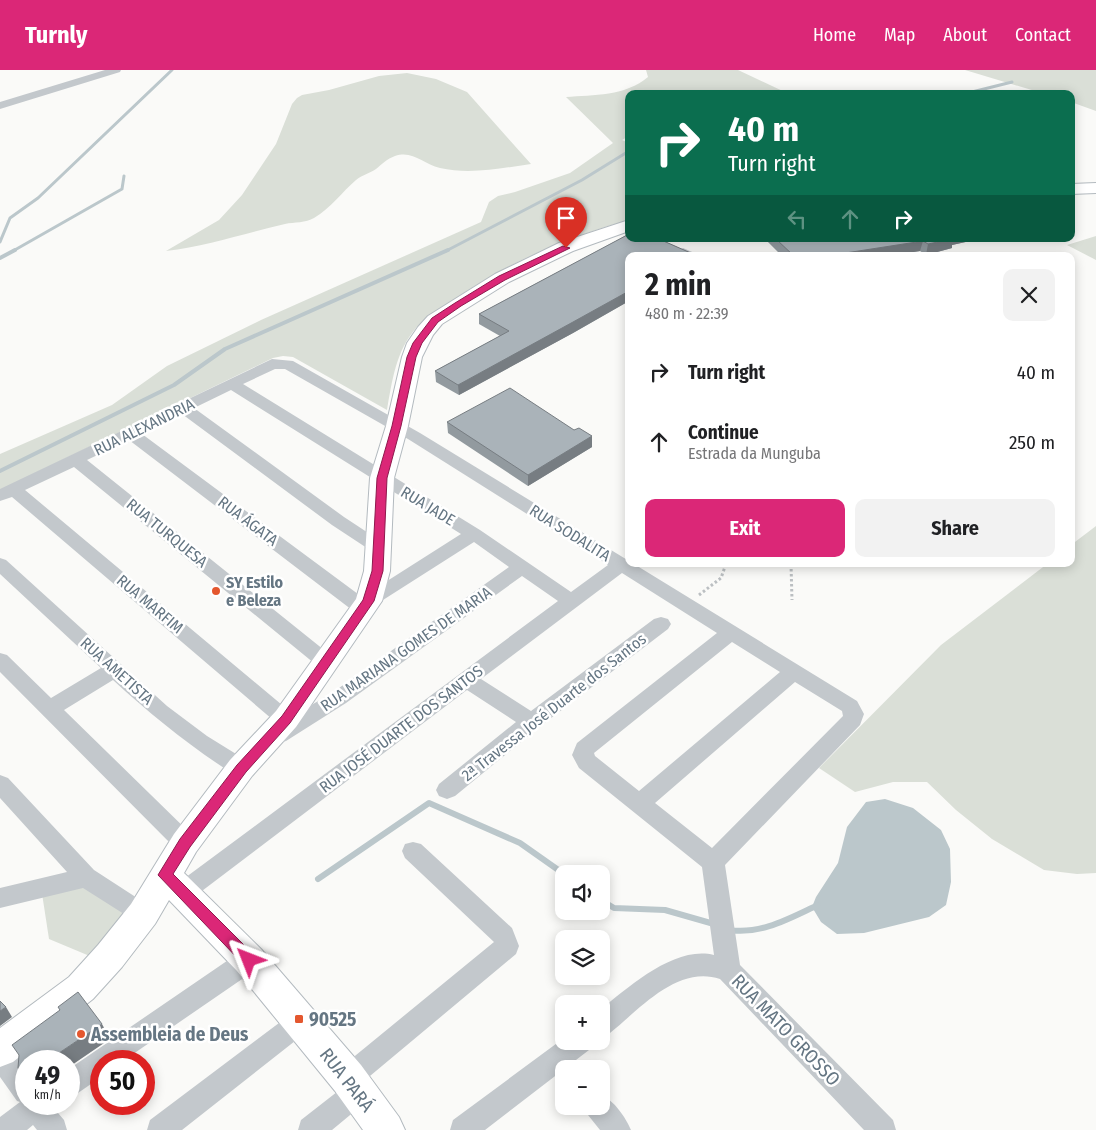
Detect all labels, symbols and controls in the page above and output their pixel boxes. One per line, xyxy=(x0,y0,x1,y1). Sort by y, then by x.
text: Turnly xyxy=(25,21,87,49)
text: Home xyxy=(813,24,856,46)
text: Map xyxy=(884,24,915,46)
text: About xyxy=(943,24,987,46)
text: Contact xyxy=(1015,24,1071,46)
text: 40 m xyxy=(728,108,799,150)
icon: right xyxy=(645,110,710,175)
text: Turn right xyxy=(728,150,816,177)
pin xyxy=(545,197,587,248)
icon: arrive xyxy=(552,204,580,232)
icon: left xyxy=(783,205,811,233)
icon: ahead xyxy=(836,205,864,233)
icon: right xyxy=(889,205,917,233)
text: 2 min xyxy=(645,267,712,303)
button: close xyxy=(1003,269,1055,321)
text: 480 m · 22:39 xyxy=(645,304,729,323)
icon: right xyxy=(645,358,673,386)
text: Turn right xyxy=(688,361,765,384)
text: 40 m xyxy=(1017,361,1055,384)
street label: RUA ALEXANDRIA xyxy=(91,394,198,460)
text: Continue xyxy=(688,421,759,444)
icon: ahead xyxy=(645,428,673,456)
text: 250 m xyxy=(1009,431,1055,454)
text: Estrada da Munguba xyxy=(688,444,821,463)
street label: RUA JADE xyxy=(398,483,458,529)
street label: RUA ÁGATA xyxy=(214,492,282,550)
street label: RUA TURQUESA xyxy=(123,495,212,572)
button: Exit xyxy=(645,499,845,557)
button: Share xyxy=(855,499,1055,557)
street label: RUA SODALITA xyxy=(526,501,614,566)
street label: RUA MARFIM xyxy=(113,571,187,637)
place label: SY Estilo e Beleza xyxy=(226,573,284,610)
street label: RUA MARIANA GOMES DE MARIA xyxy=(317,582,496,715)
marker: SY Estilo e Beleza xyxy=(210,585,222,597)
street label: 2ª Travessa José Duarte dos Santos xyxy=(458,629,650,785)
street label: RUA AMETISTA xyxy=(77,633,158,709)
street label: RUA JOSÉ DUARTE DOS SANTOS xyxy=(316,661,486,797)
map controls xyxy=(555,865,610,1115)
button: sound xyxy=(555,865,610,920)
button: layers xyxy=(555,930,610,985)
position arrow xyxy=(222,933,274,985)
street label: RUA MATO GROSSO xyxy=(727,969,845,1091)
button: + xyxy=(555,995,610,1050)
place label: 90525 xyxy=(309,1008,356,1031)
marker: 90525 xyxy=(293,1013,305,1025)
place label: Assembleia de Deus xyxy=(90,1023,249,1046)
marker: Assembleia de Deus xyxy=(75,1028,87,1040)
street label: RUA PARÁ xyxy=(315,1043,379,1117)
speed limit sign: 50 xyxy=(90,1050,155,1115)
button: − xyxy=(555,1060,610,1115)
text: 49 xyxy=(35,1061,60,1091)
text: km/h xyxy=(34,1088,61,1102)

